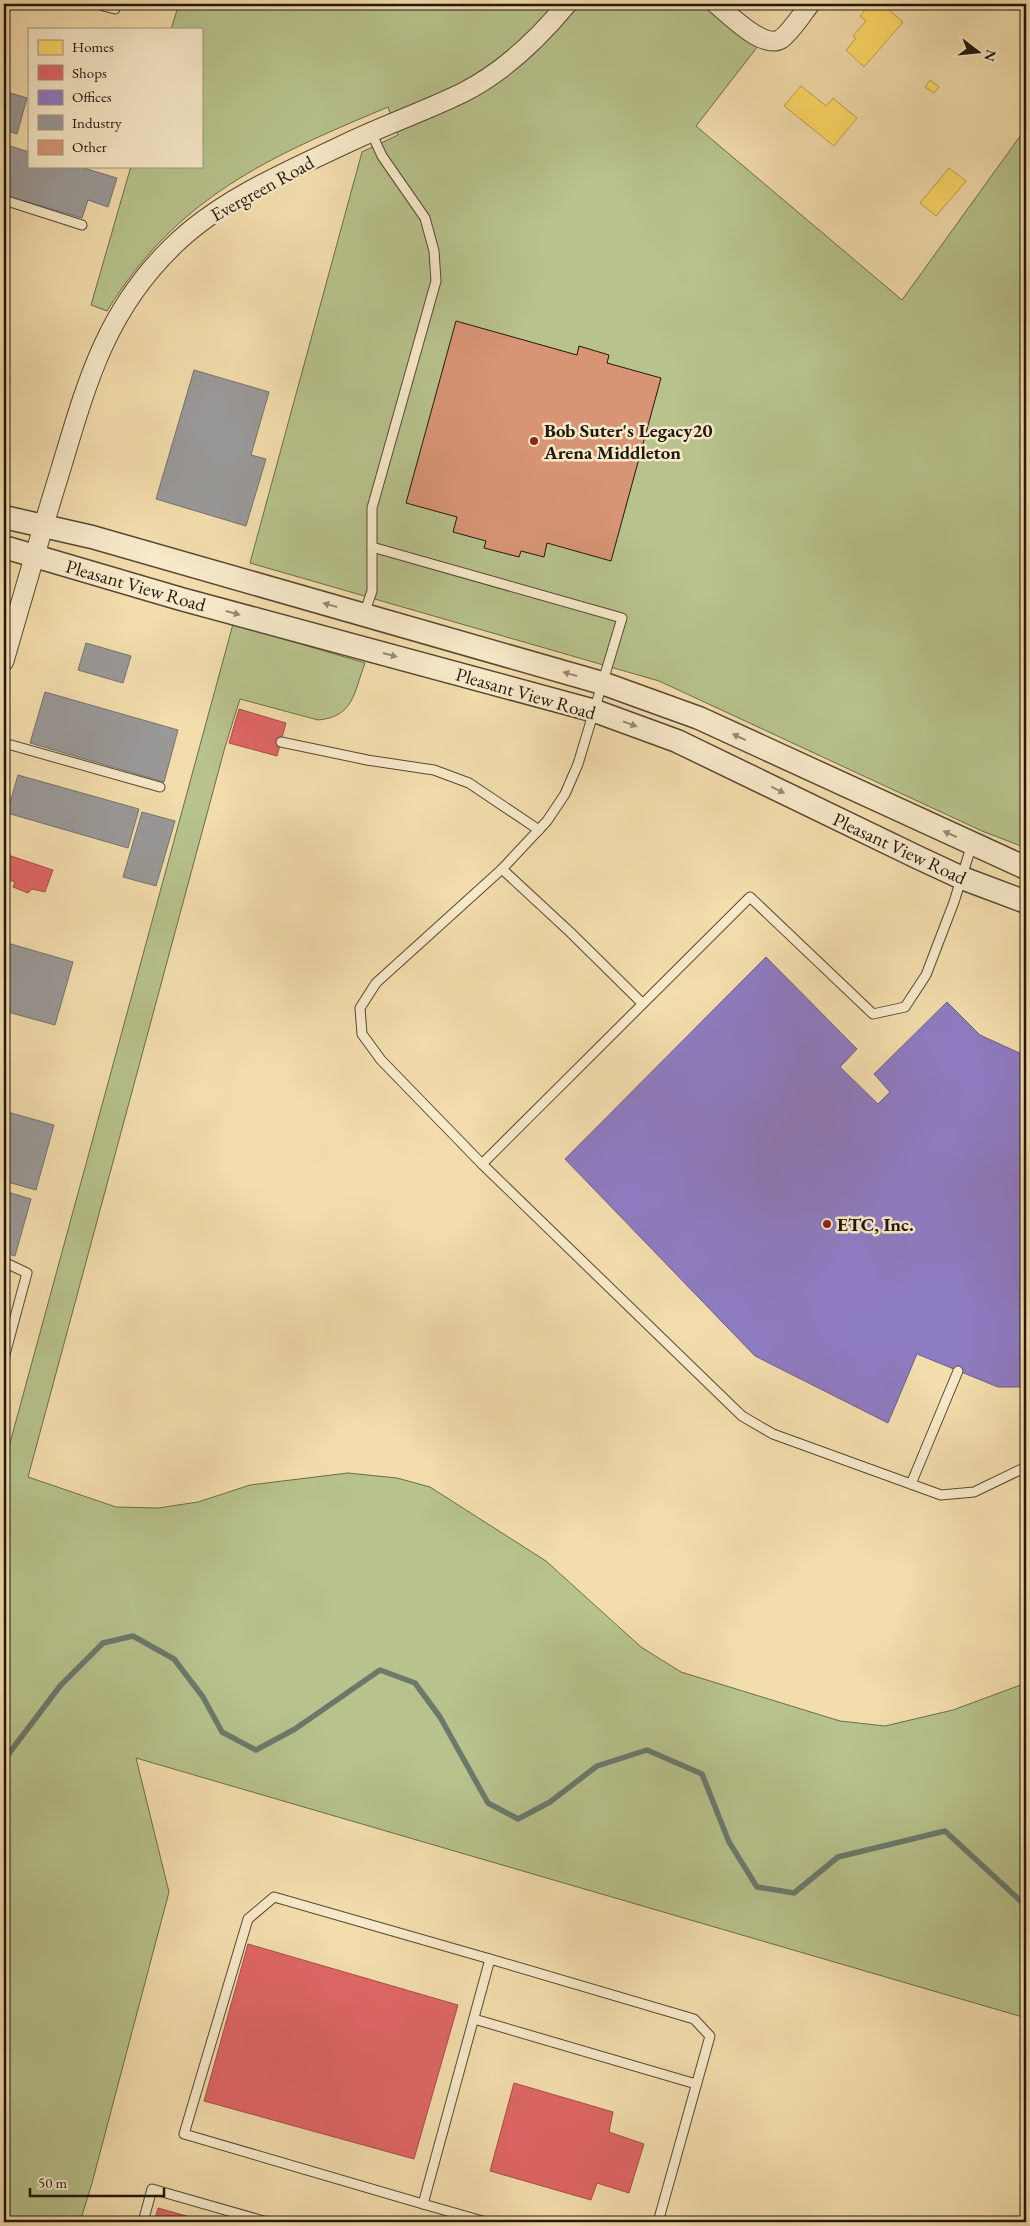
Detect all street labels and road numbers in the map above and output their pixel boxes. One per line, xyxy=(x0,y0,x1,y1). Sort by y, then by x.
street label: Evergreen Road xyxy=(206,150,319,227)
street label: Pleasant View Road xyxy=(63,554,209,618)
street label: Pleasant View Road xyxy=(453,662,599,726)
street label: Pleasant View Road xyxy=(829,807,971,890)

